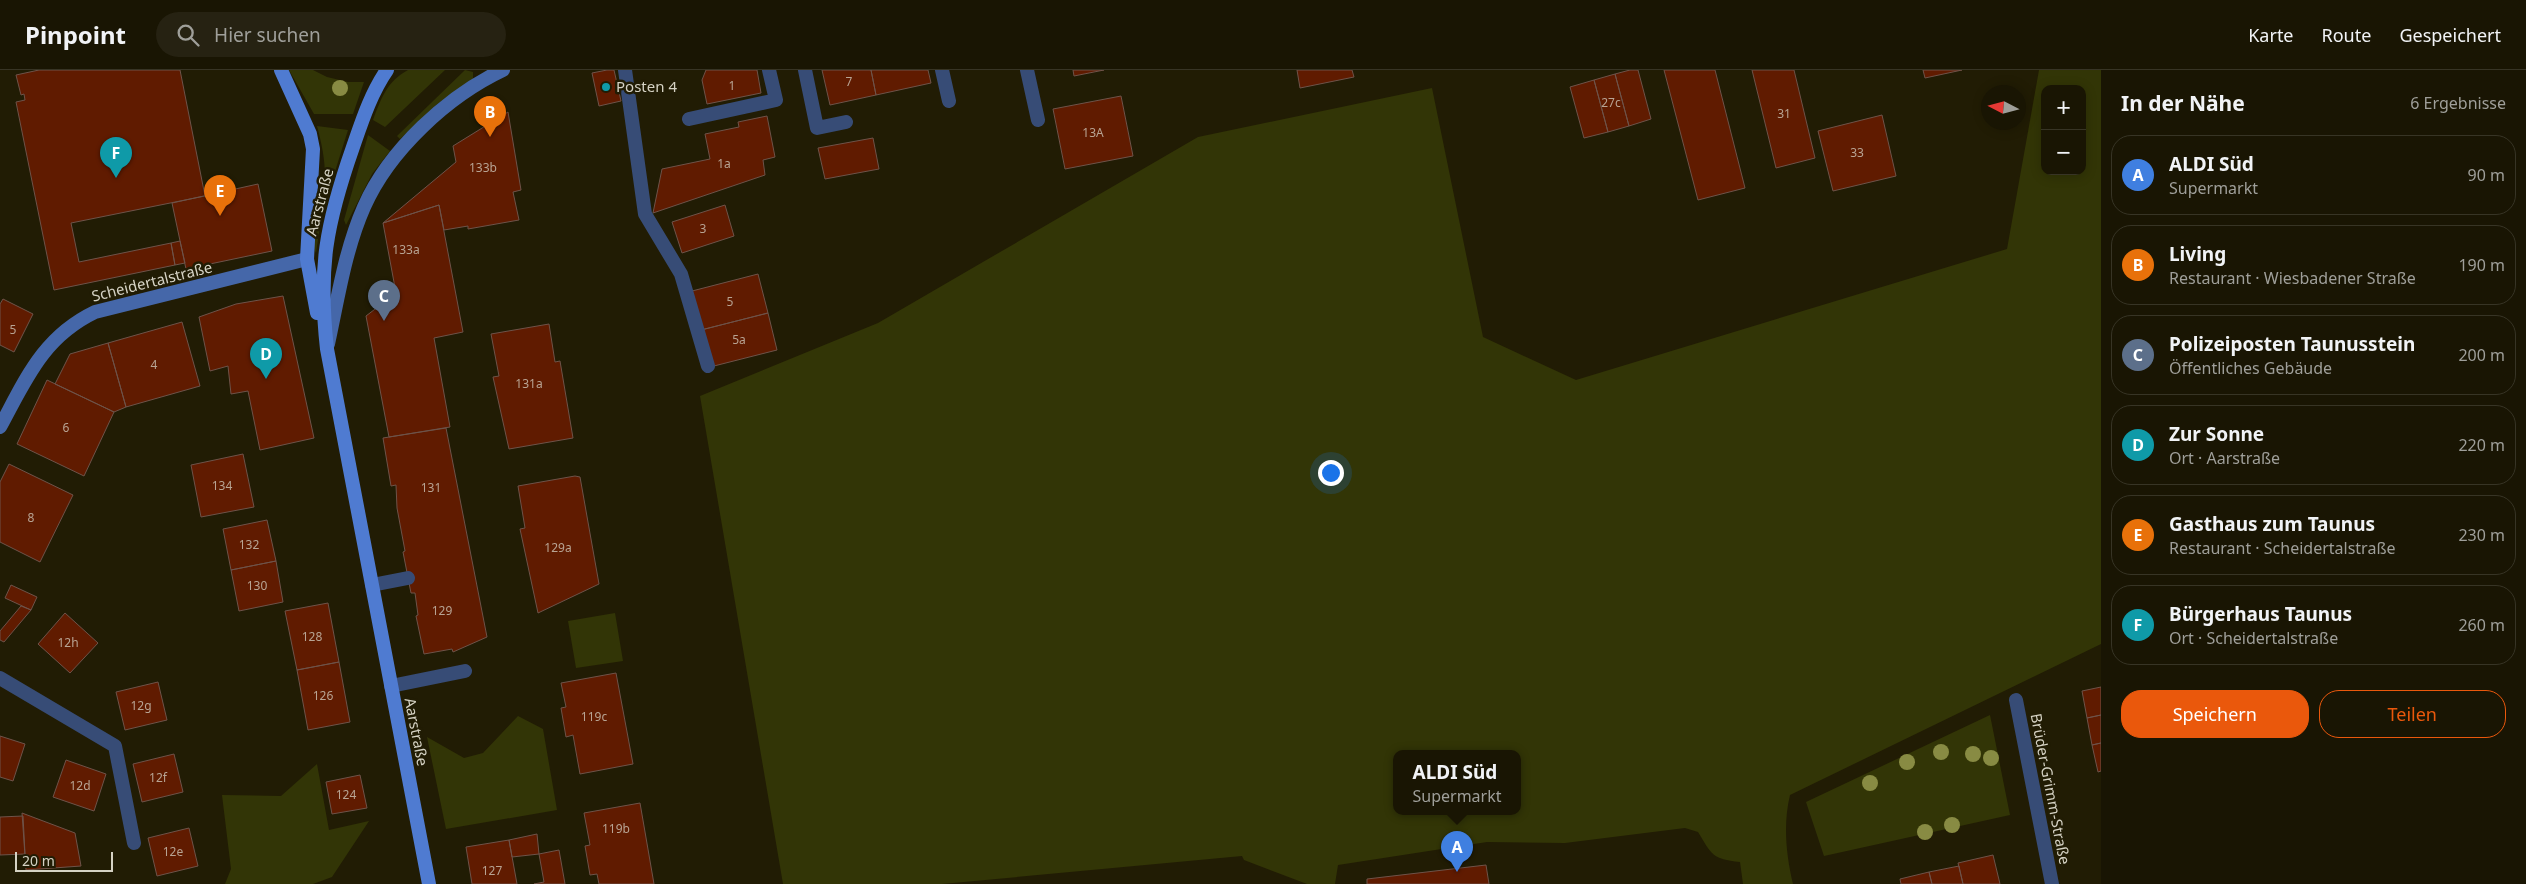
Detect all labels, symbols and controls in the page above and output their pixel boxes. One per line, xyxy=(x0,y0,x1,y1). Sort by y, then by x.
search box xyxy=(156,12,506,57)
text: Pinpoint xyxy=(25,18,126,51)
icon: search xyxy=(174,21,202,49)
text: Hier suchen xyxy=(214,22,321,48)
text: Karte xyxy=(2248,23,2294,47)
text: Route xyxy=(2322,23,2371,47)
text: Gespeichert xyxy=(2399,23,2501,47)
house number: 7 xyxy=(846,73,853,90)
place label: Posten 4 xyxy=(616,76,677,96)
house number: 1 xyxy=(729,77,735,94)
marker: Posten 4 xyxy=(600,81,612,93)
north arrow xyxy=(1981,85,2026,130)
map controls xyxy=(2041,85,2086,175)
button: + xyxy=(2041,85,2086,130)
text: In der Nähe xyxy=(2121,89,2245,117)
text: 6 Ergebnisse xyxy=(2410,92,2506,114)
house number: 27c xyxy=(1601,94,1621,111)
pin: B xyxy=(474,96,506,137)
house number: 31 xyxy=(1777,105,1791,122)
house number: 13A xyxy=(1082,124,1104,141)
button: − xyxy=(2041,130,2086,175)
pin: F xyxy=(100,137,132,178)
house number: 33 xyxy=(1850,144,1864,161)
text: ALDI Süd xyxy=(2169,151,2254,177)
house number: 1a xyxy=(717,155,731,172)
house number: 133b xyxy=(469,159,497,176)
text: A xyxy=(2132,164,2144,186)
text: 90 m xyxy=(2468,164,2505,186)
street label: Aarstraße xyxy=(300,166,338,238)
pin: E xyxy=(204,175,236,216)
text: Supermarkt xyxy=(2169,177,2258,199)
house number: 3 xyxy=(700,220,707,237)
house number: 133a xyxy=(392,241,420,258)
text: Living xyxy=(2169,241,2226,267)
text: B xyxy=(2133,254,2143,276)
text: 190 m xyxy=(2458,254,2505,276)
street label: Scheidertalstraße xyxy=(89,256,214,306)
text: Restaurant · Wiesbadener Straße xyxy=(2169,267,2416,289)
pin: C xyxy=(368,280,400,321)
house number: 5 xyxy=(727,293,734,310)
house number: 5 xyxy=(10,321,17,338)
house number: 5a xyxy=(732,331,746,348)
text: Polizeiposten Taunusstein xyxy=(2169,331,2415,357)
pin: D xyxy=(250,338,282,379)
text: C xyxy=(2133,344,2143,366)
text: 200 m xyxy=(2458,344,2505,366)
house number: 4 xyxy=(151,356,158,373)
text: Öffentliches Gebäude xyxy=(2169,357,2332,379)
house number: 131a xyxy=(515,375,543,392)
house number: 6 xyxy=(63,419,70,436)
text: Zur Sonne xyxy=(2169,421,2264,447)
text: D xyxy=(2132,434,2144,456)
text: 220 m xyxy=(2458,434,2505,456)
text: Ort · Aarstraße xyxy=(2169,447,2280,469)
your location xyxy=(1318,460,1344,486)
house number: 134 xyxy=(212,477,232,494)
house number: 131 xyxy=(421,479,441,496)
house number: 8 xyxy=(28,509,35,526)
text: Gasthaus zum Taunus xyxy=(2169,511,2375,537)
text: E xyxy=(2134,524,2142,546)
text: 230 m xyxy=(2458,524,2505,546)
house number: 132 xyxy=(239,536,259,553)
text: Restaurant · Scheidertalstraße xyxy=(2169,537,2396,559)
house number: 129a xyxy=(544,539,572,556)
house number: 130 xyxy=(247,577,267,594)
text: Bürgerhaus Taunus xyxy=(2169,601,2352,627)
house number: 129 xyxy=(432,602,452,619)
text: F xyxy=(2134,614,2142,636)
text: 260 m xyxy=(2458,614,2505,636)
text: Ort · Scheidertalstraße xyxy=(2169,627,2338,649)
house number: 128 xyxy=(302,628,322,645)
house number: 12h xyxy=(57,634,79,651)
house number: 126 xyxy=(313,687,333,704)
button: Speichern xyxy=(2121,690,2309,738)
button: Teilen xyxy=(2319,690,2506,738)
street label: Aarstraße xyxy=(401,696,433,768)
house number: 12g xyxy=(130,697,152,714)
house number: 119c xyxy=(581,708,607,725)
street label: Brüder-Grimm-Straße xyxy=(2027,711,2075,866)
popup xyxy=(1393,750,1521,815)
text: ALDI Süd xyxy=(1412,759,1497,785)
house number: 12f xyxy=(149,769,168,786)
house number: 12d xyxy=(69,777,91,794)
text: Supermarkt xyxy=(1412,785,1502,807)
house number: 124 xyxy=(336,786,356,803)
house number: 119b xyxy=(602,820,630,837)
pin: A xyxy=(1441,831,1473,872)
house number: 12e xyxy=(163,843,183,860)
scale bar xyxy=(15,849,112,872)
text: 20 m xyxy=(22,851,55,870)
house number: 127 xyxy=(482,862,502,879)

